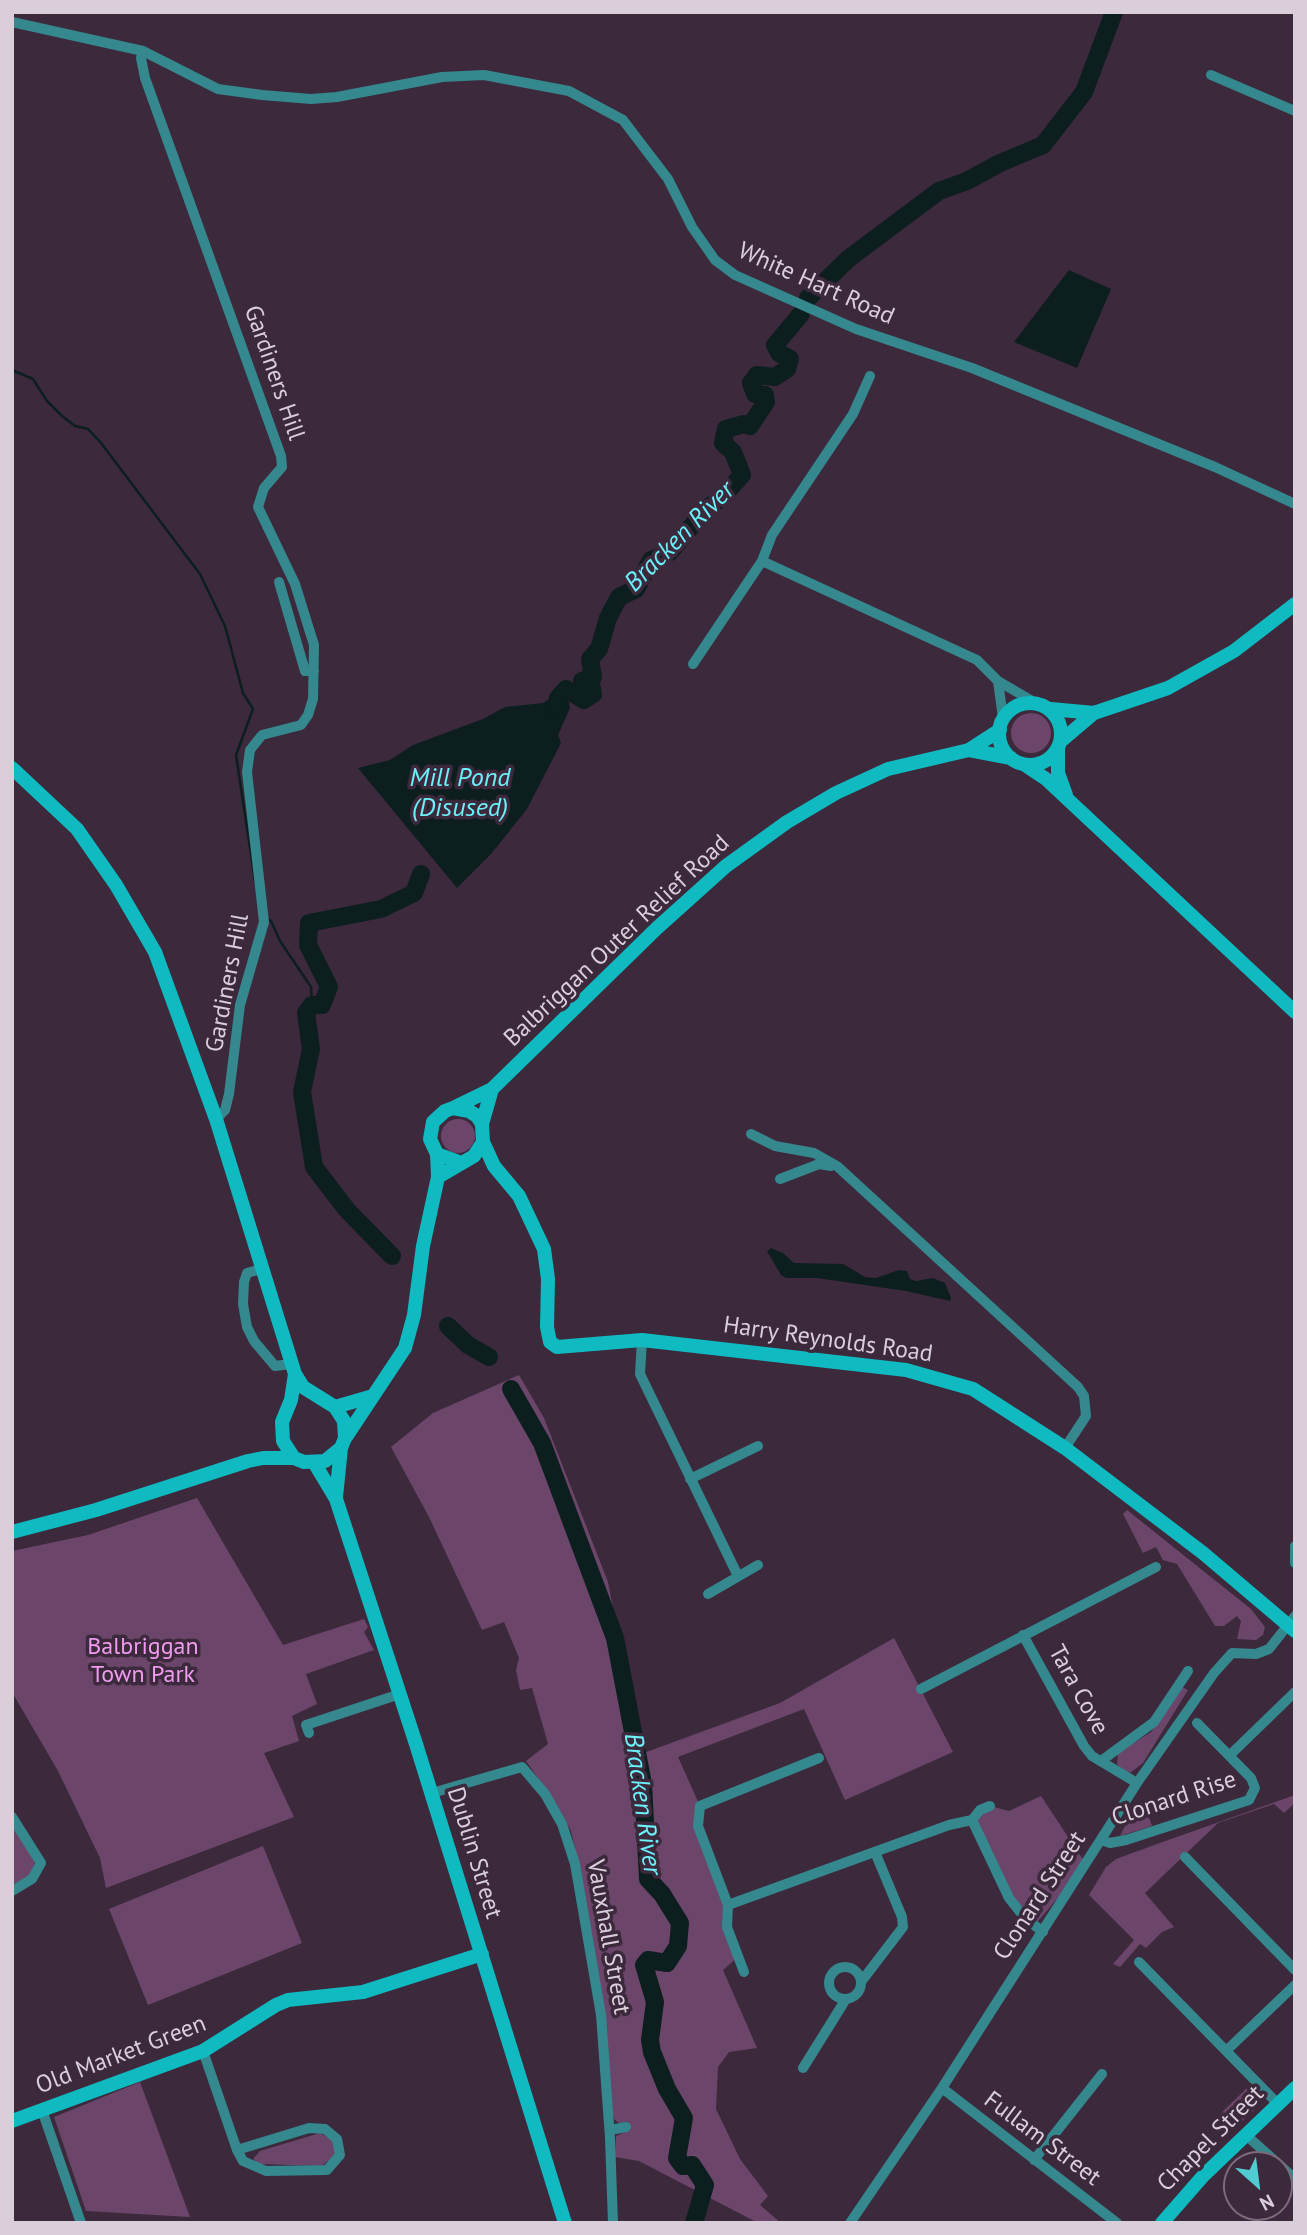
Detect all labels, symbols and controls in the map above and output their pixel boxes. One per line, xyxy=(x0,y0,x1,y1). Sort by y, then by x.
street label: White Hart Road xyxy=(733,237,899,331)
street label: Gardiners Hill xyxy=(237,302,311,444)
water label: Bracken River xyxy=(618,475,742,599)
water label: Mill Pond (Disused) xyxy=(410,763,510,824)
street label: Balbriggan Outer Relief Road xyxy=(498,829,736,1053)
street label: Gardiners Hill xyxy=(200,911,256,1055)
street label: Harry Reynolds Road xyxy=(721,1311,935,1369)
park label: Balbriggan Town Park xyxy=(87,1633,199,1689)
street label: Tara Cove xyxy=(1042,1640,1114,1740)
water label: Bracken River xyxy=(617,1731,667,1877)
street label: Clonard Rise xyxy=(1108,1765,1240,1833)
street label: Dublin Street xyxy=(440,1784,508,1922)
street label: Clonard Street xyxy=(988,1826,1092,1966)
street label: Vauxhall Street xyxy=(580,1857,636,2017)
street label: Old Market Green xyxy=(32,2009,210,2101)
street label: Chapel Street xyxy=(1152,2080,1270,2198)
street label: Fullam Street xyxy=(978,2086,1106,2192)
north arrow xyxy=(1223,2151,1293,2221)
text: N xyxy=(1256,2189,1278,2216)

